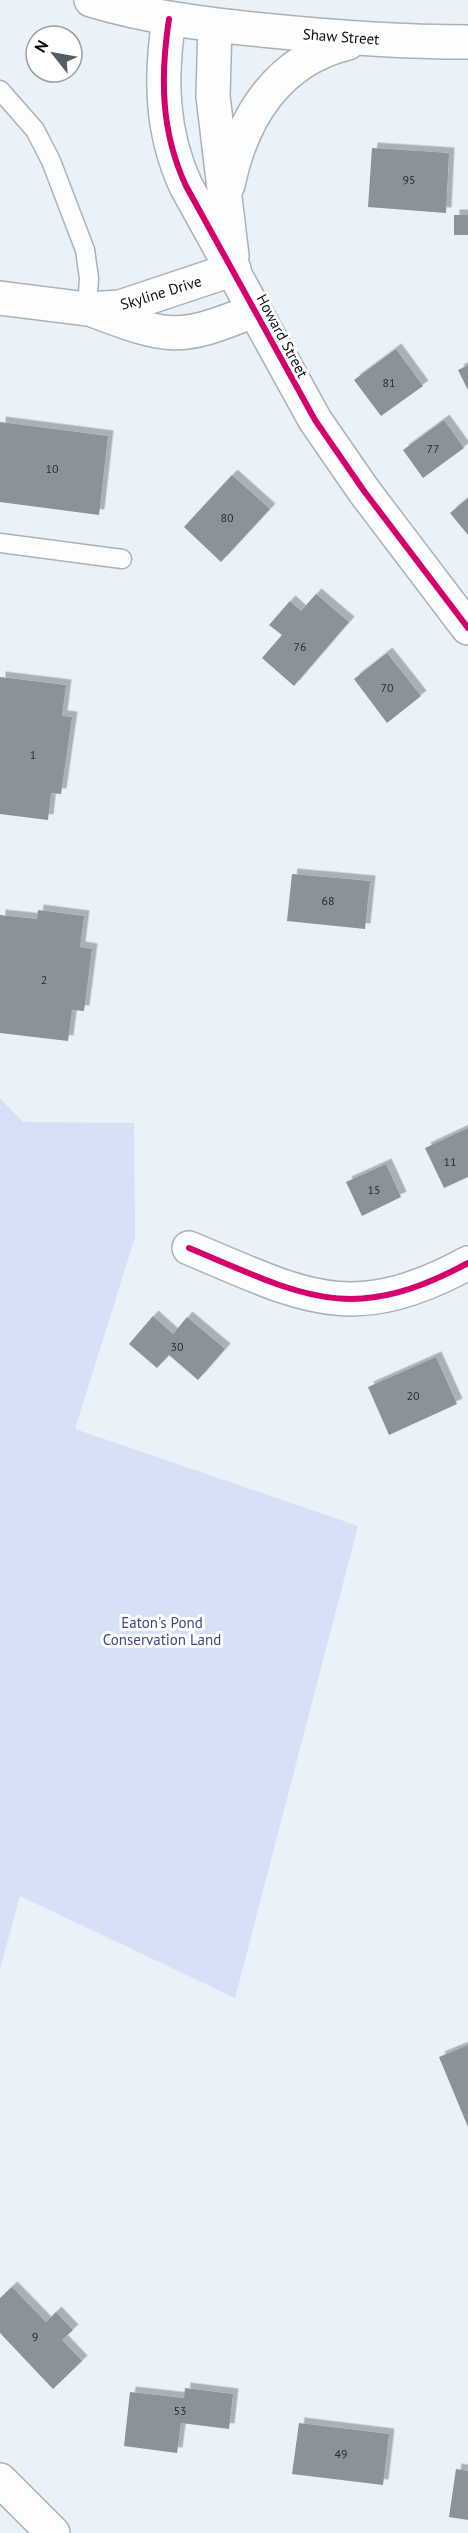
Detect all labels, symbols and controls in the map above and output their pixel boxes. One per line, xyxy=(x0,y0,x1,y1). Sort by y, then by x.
north arrow xyxy=(24,24,84,84)
street label: Shaw Street xyxy=(302,24,380,49)
text: N xyxy=(30,37,52,56)
house number: 95 xyxy=(402,172,416,187)
street label: Skyline Drive xyxy=(118,271,204,314)
street label: Howard Street xyxy=(252,291,312,381)
house number: 81 xyxy=(382,375,396,390)
house number: 77 xyxy=(426,441,440,456)
house number: 10 xyxy=(45,461,59,476)
house number: 80 xyxy=(220,510,234,525)
house number: 76 xyxy=(293,639,307,654)
house number: 70 xyxy=(380,680,394,695)
house number: 1 xyxy=(30,747,36,762)
house number: 68 xyxy=(321,893,335,908)
house number: 2 xyxy=(41,972,47,987)
house number: 11 xyxy=(443,1154,457,1169)
house number: 15 xyxy=(367,1182,381,1197)
house number: 30 xyxy=(170,1339,184,1354)
house number: 20 xyxy=(406,1388,420,1403)
park label: Eaton's Pond Conservation Land xyxy=(103,1613,221,1649)
house number: 9 xyxy=(32,2329,38,2344)
house number: 53 xyxy=(173,2403,187,2418)
house number: 49 xyxy=(334,2446,348,2461)

